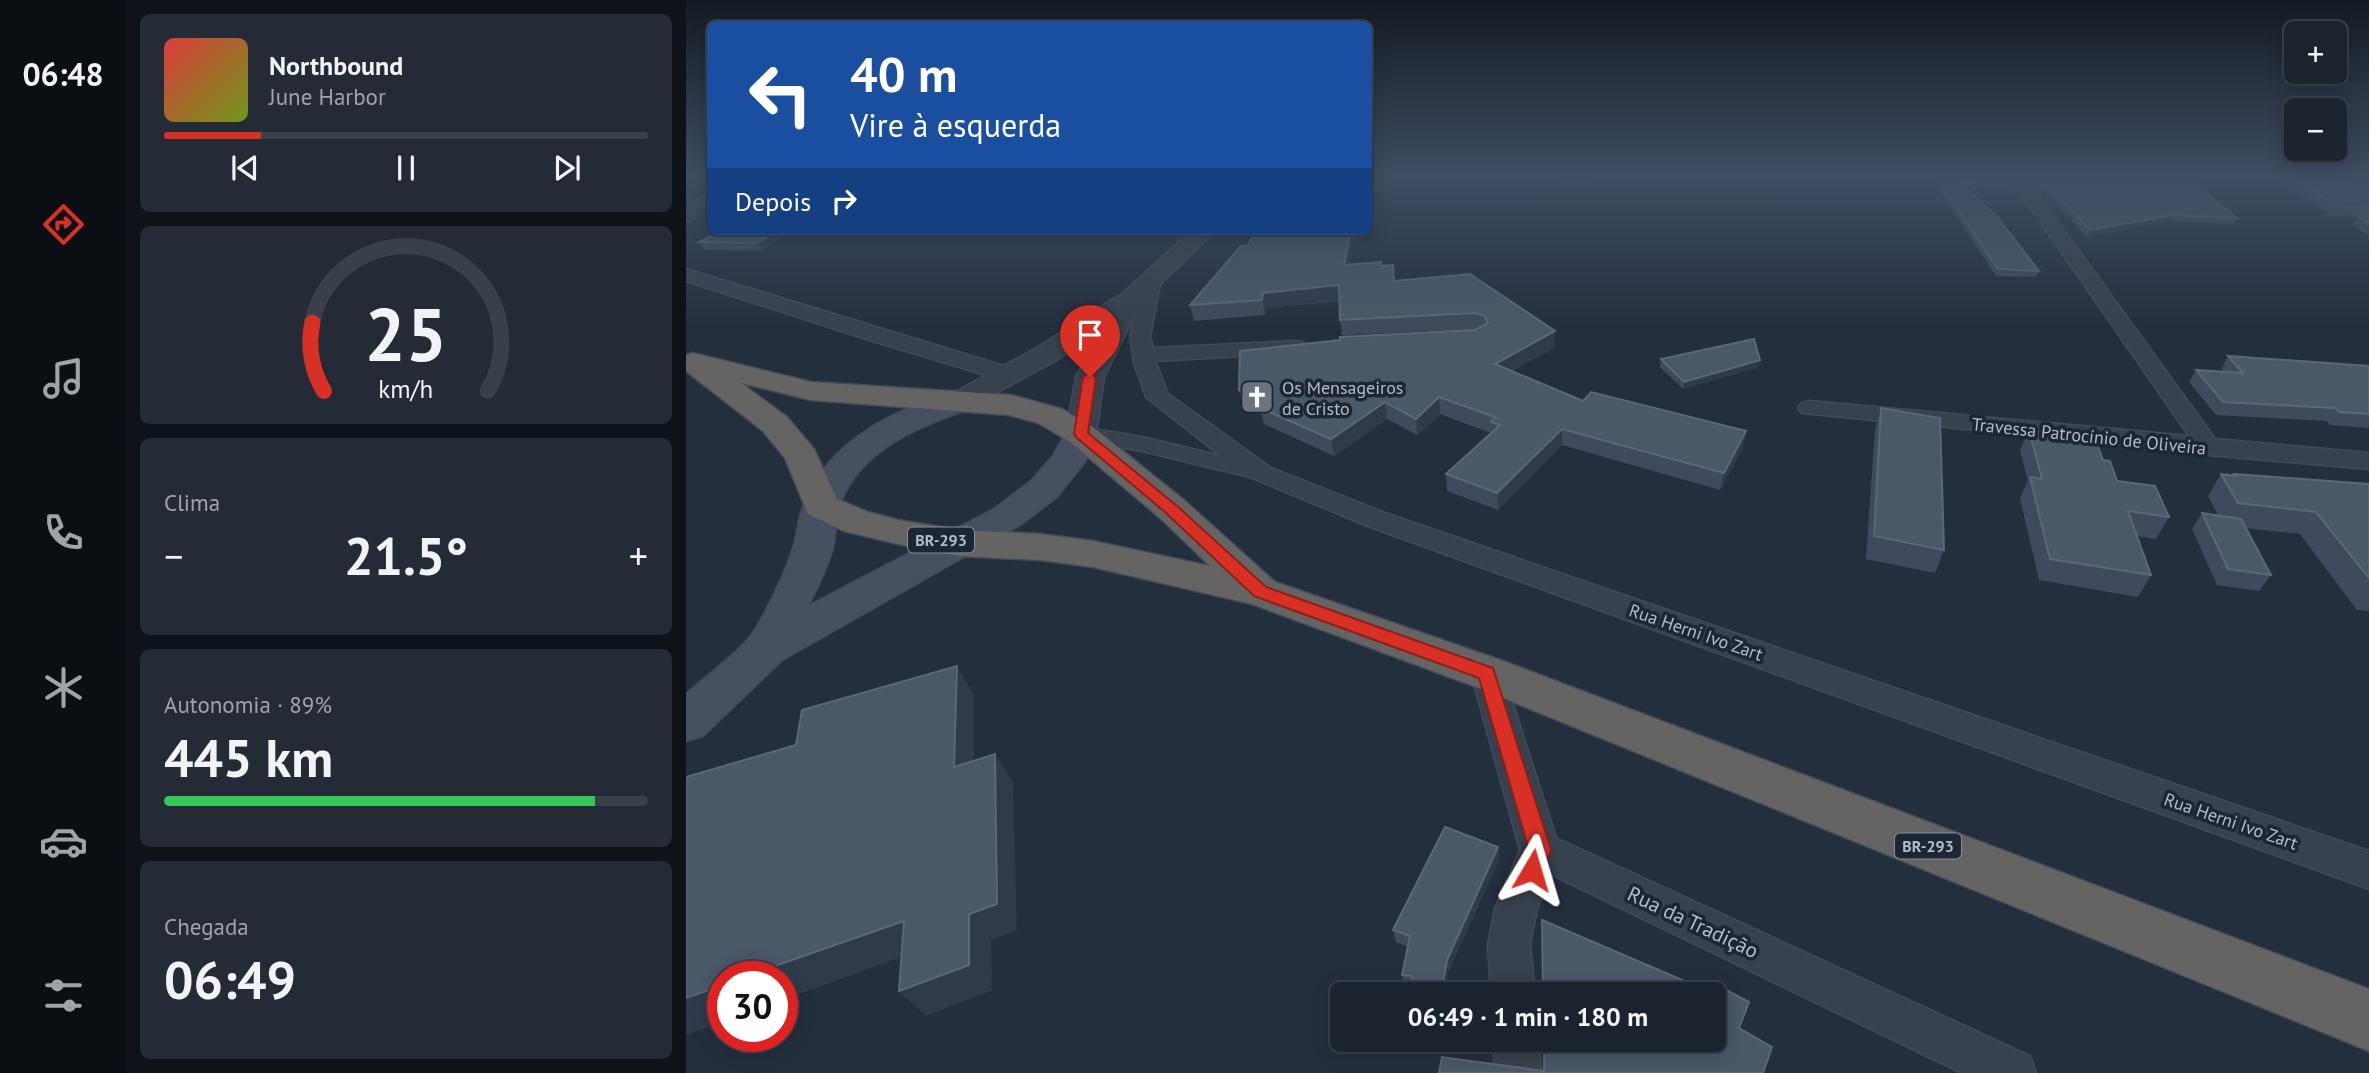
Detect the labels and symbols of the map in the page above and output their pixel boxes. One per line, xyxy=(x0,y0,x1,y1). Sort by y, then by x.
pin xyxy=(1060,305,1120,377)
place label: Os Mensageiros de Cristo xyxy=(1282,376,1403,420)
church icon: Os Mensageiros de Cristo xyxy=(1238,378,1276,416)
street label: Travessa Patrocínio de Oliveira xyxy=(1971,412,2207,460)
road number: BR-293 xyxy=(908,527,974,552)
street label: Rua Herni Ivo Zart xyxy=(1626,598,1766,666)
street label: Rua Herni Ivo Zart xyxy=(2161,787,2301,855)
position arrow xyxy=(1495,833,1569,907)
road number: BR-293 xyxy=(1895,834,1961,859)
street label: Rua da Tradição xyxy=(1623,880,1763,964)
speed limit sign: 30 xyxy=(707,961,798,1052)

